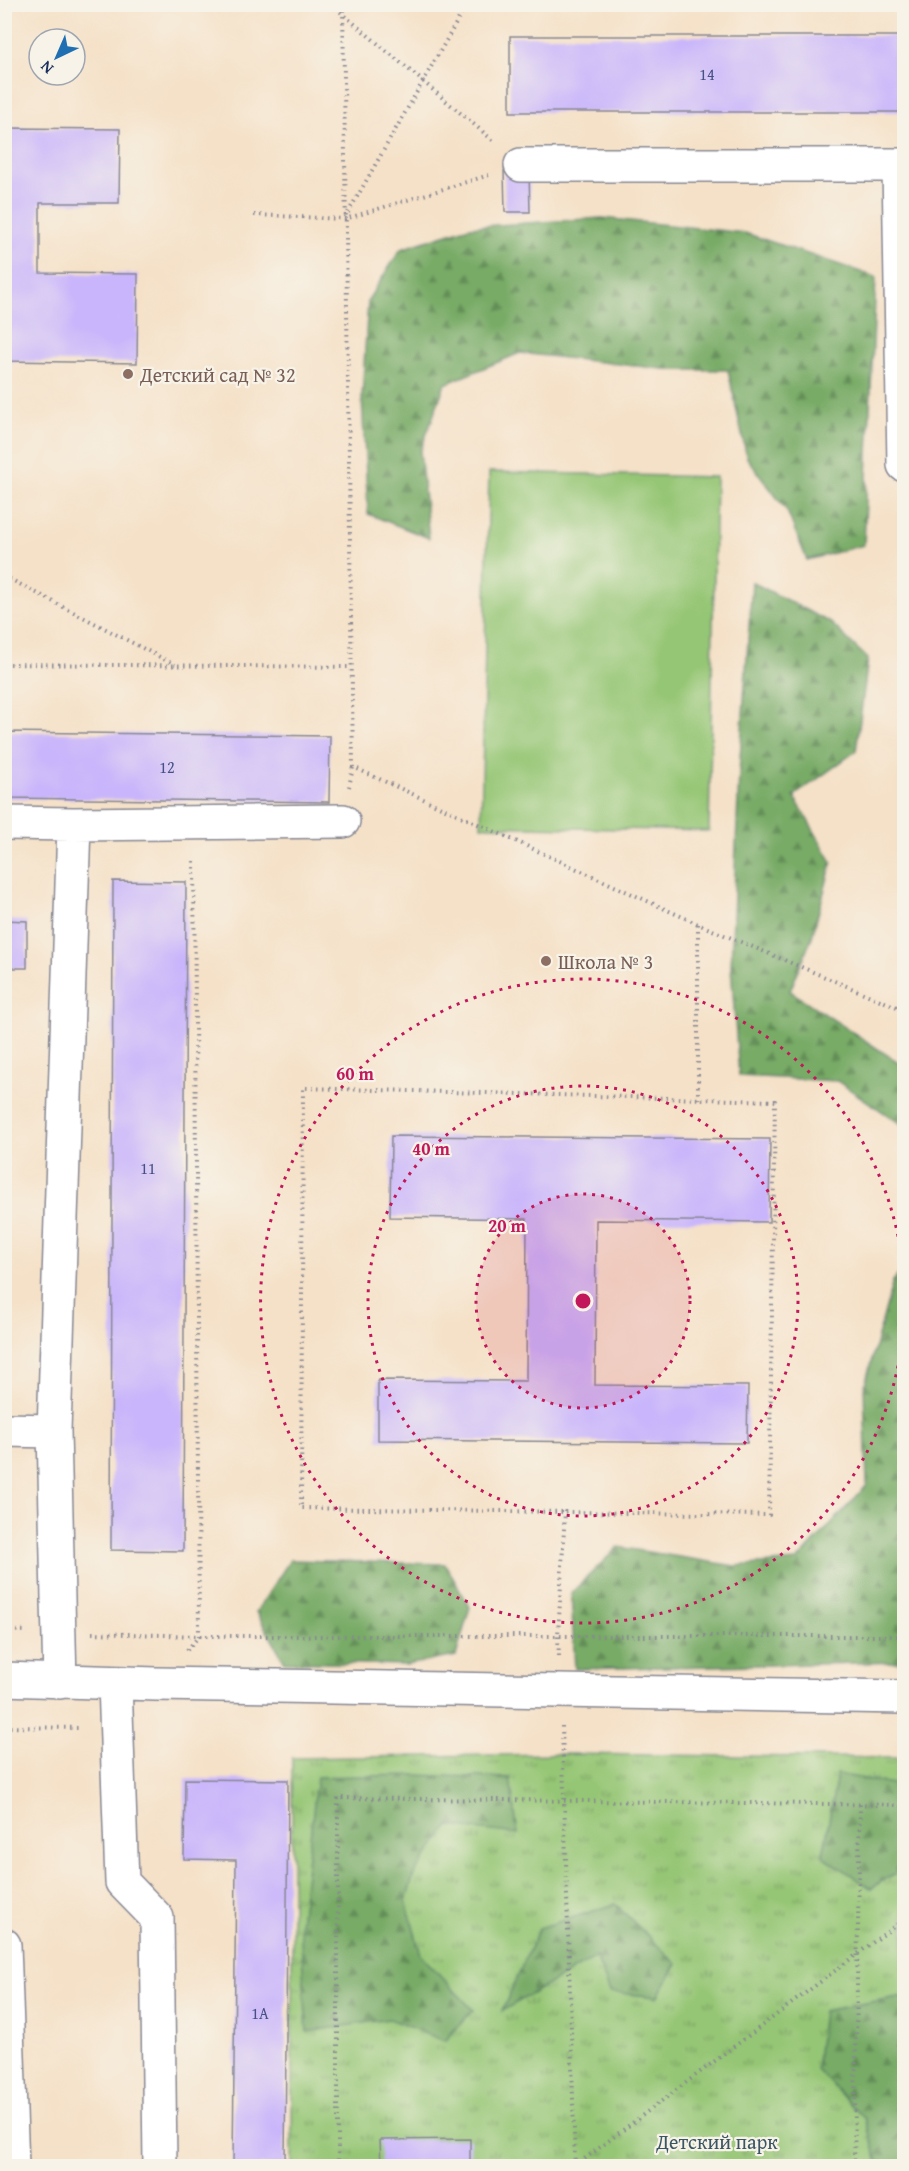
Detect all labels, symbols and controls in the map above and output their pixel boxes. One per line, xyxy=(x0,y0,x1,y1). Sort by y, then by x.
north arrow xyxy=(27,27,87,87)
text: N xyxy=(34,55,59,80)
house number: 14 xyxy=(699,62,715,86)
place label: Детский сад № 32 xyxy=(139,360,296,389)
marker: Детский сад № 32 xyxy=(121,367,135,381)
house number: 12 xyxy=(159,755,175,779)
place label: Школа № 3 xyxy=(558,947,653,976)
marker: Школа № 3 xyxy=(539,954,553,968)
text: 60 m xyxy=(336,1060,375,1087)
text: 40 m xyxy=(412,1135,451,1162)
house number: 11 xyxy=(140,1156,156,1180)
text: 20 m xyxy=(488,1212,527,1239)
centre of rings xyxy=(573,1291,593,1311)
house number: 1А xyxy=(251,2001,269,2025)
park label: Детский парк xyxy=(655,2127,778,2156)

